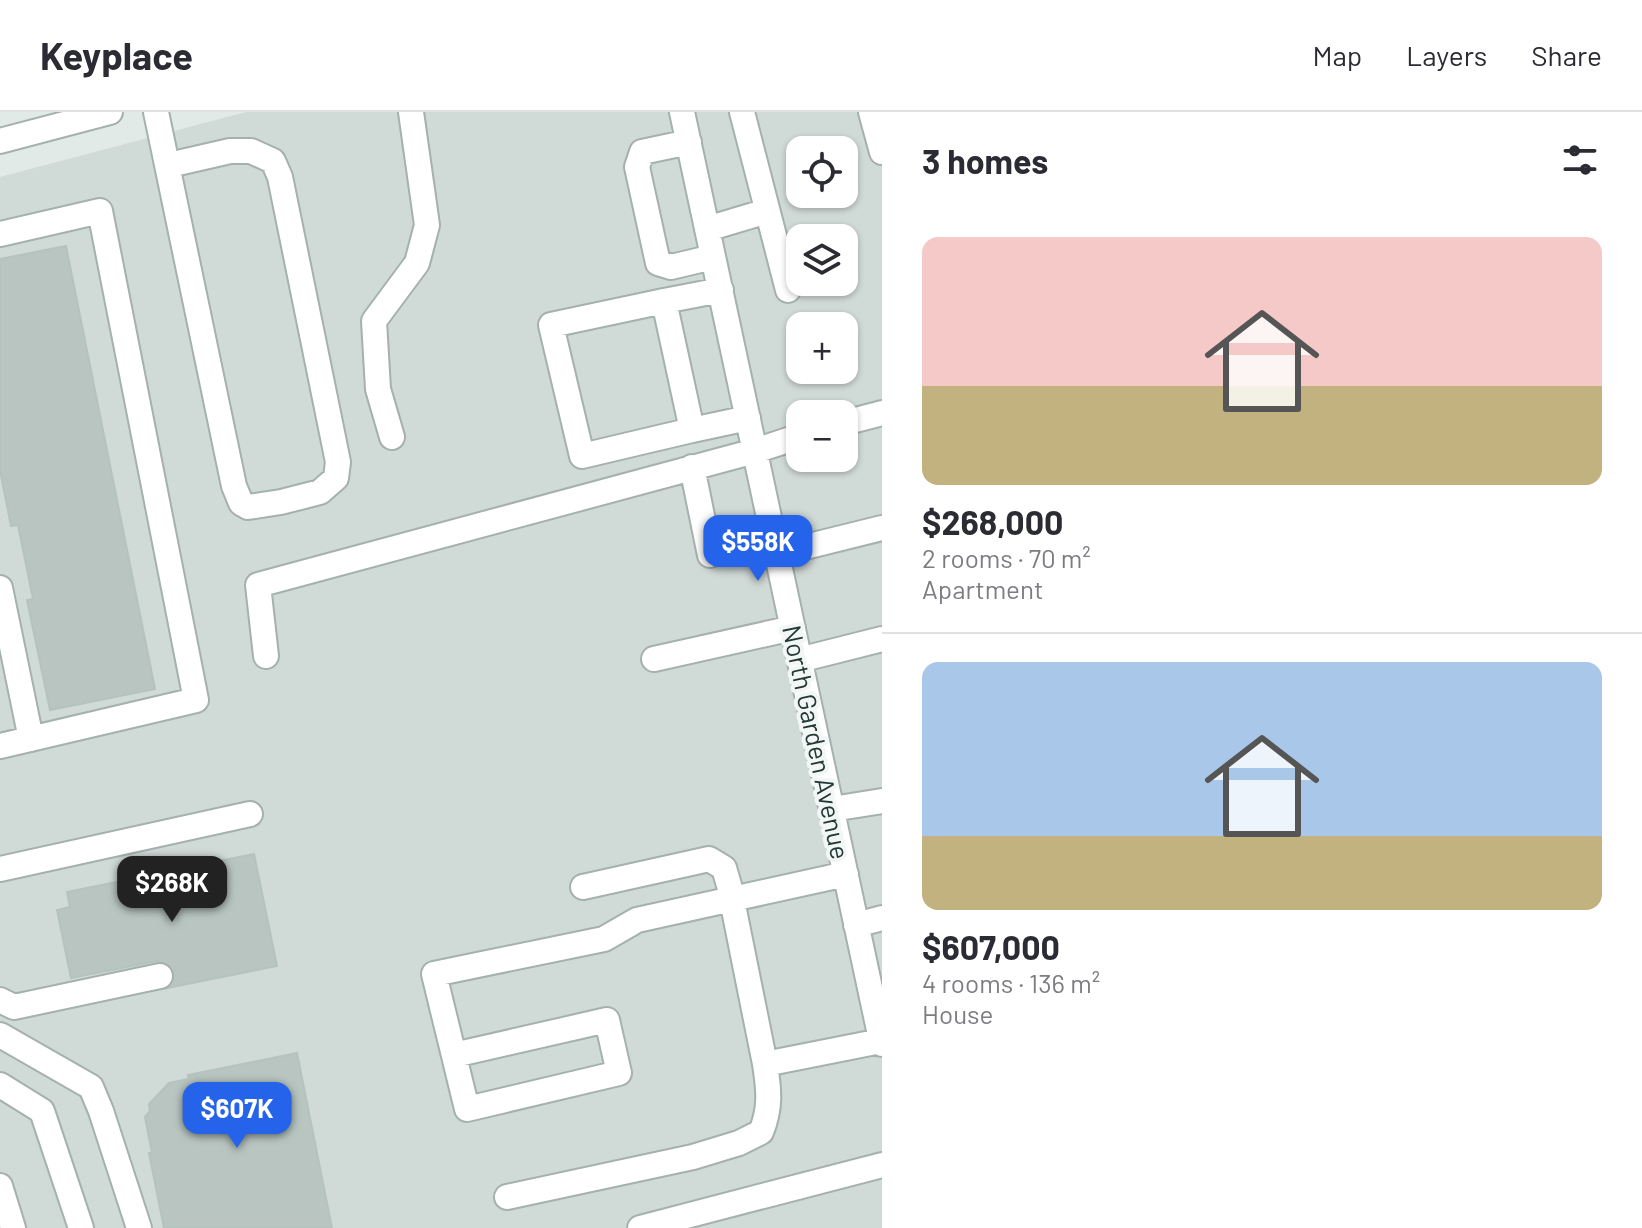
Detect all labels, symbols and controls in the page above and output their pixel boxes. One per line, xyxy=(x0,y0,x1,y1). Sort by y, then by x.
text: Keyplace xyxy=(40,32,193,78)
text: Map xyxy=(1312,38,1362,72)
text: Layers xyxy=(1406,38,1487,72)
text: Share xyxy=(1531,38,1602,72)
map controls xyxy=(786,136,858,472)
button: locate xyxy=(786,136,858,208)
icon: filters xyxy=(1558,138,1602,182)
text: 3 homes xyxy=(922,140,1048,181)
button: layers xyxy=(786,224,858,296)
icon: home xyxy=(1190,289,1334,433)
button: + xyxy=(786,312,858,384)
button: − xyxy=(786,400,858,472)
text: $268,000 xyxy=(922,501,1063,542)
pin: $558K xyxy=(702,515,814,583)
text: $558K xyxy=(721,525,795,556)
text: 2 rooms · 70 m² xyxy=(922,542,1091,573)
text: Apartment xyxy=(922,573,1043,604)
street label: North Garden Avenue xyxy=(777,622,857,862)
icon: home xyxy=(1190,714,1334,858)
pin: $268K xyxy=(116,856,228,924)
text: $268K xyxy=(135,866,209,897)
text: $607,000 xyxy=(922,926,1060,967)
text: 4 rooms · 136 m² xyxy=(922,967,1100,998)
text: House xyxy=(922,998,993,1029)
pin: $607K xyxy=(181,1082,293,1150)
text: $607K xyxy=(201,1092,273,1123)

